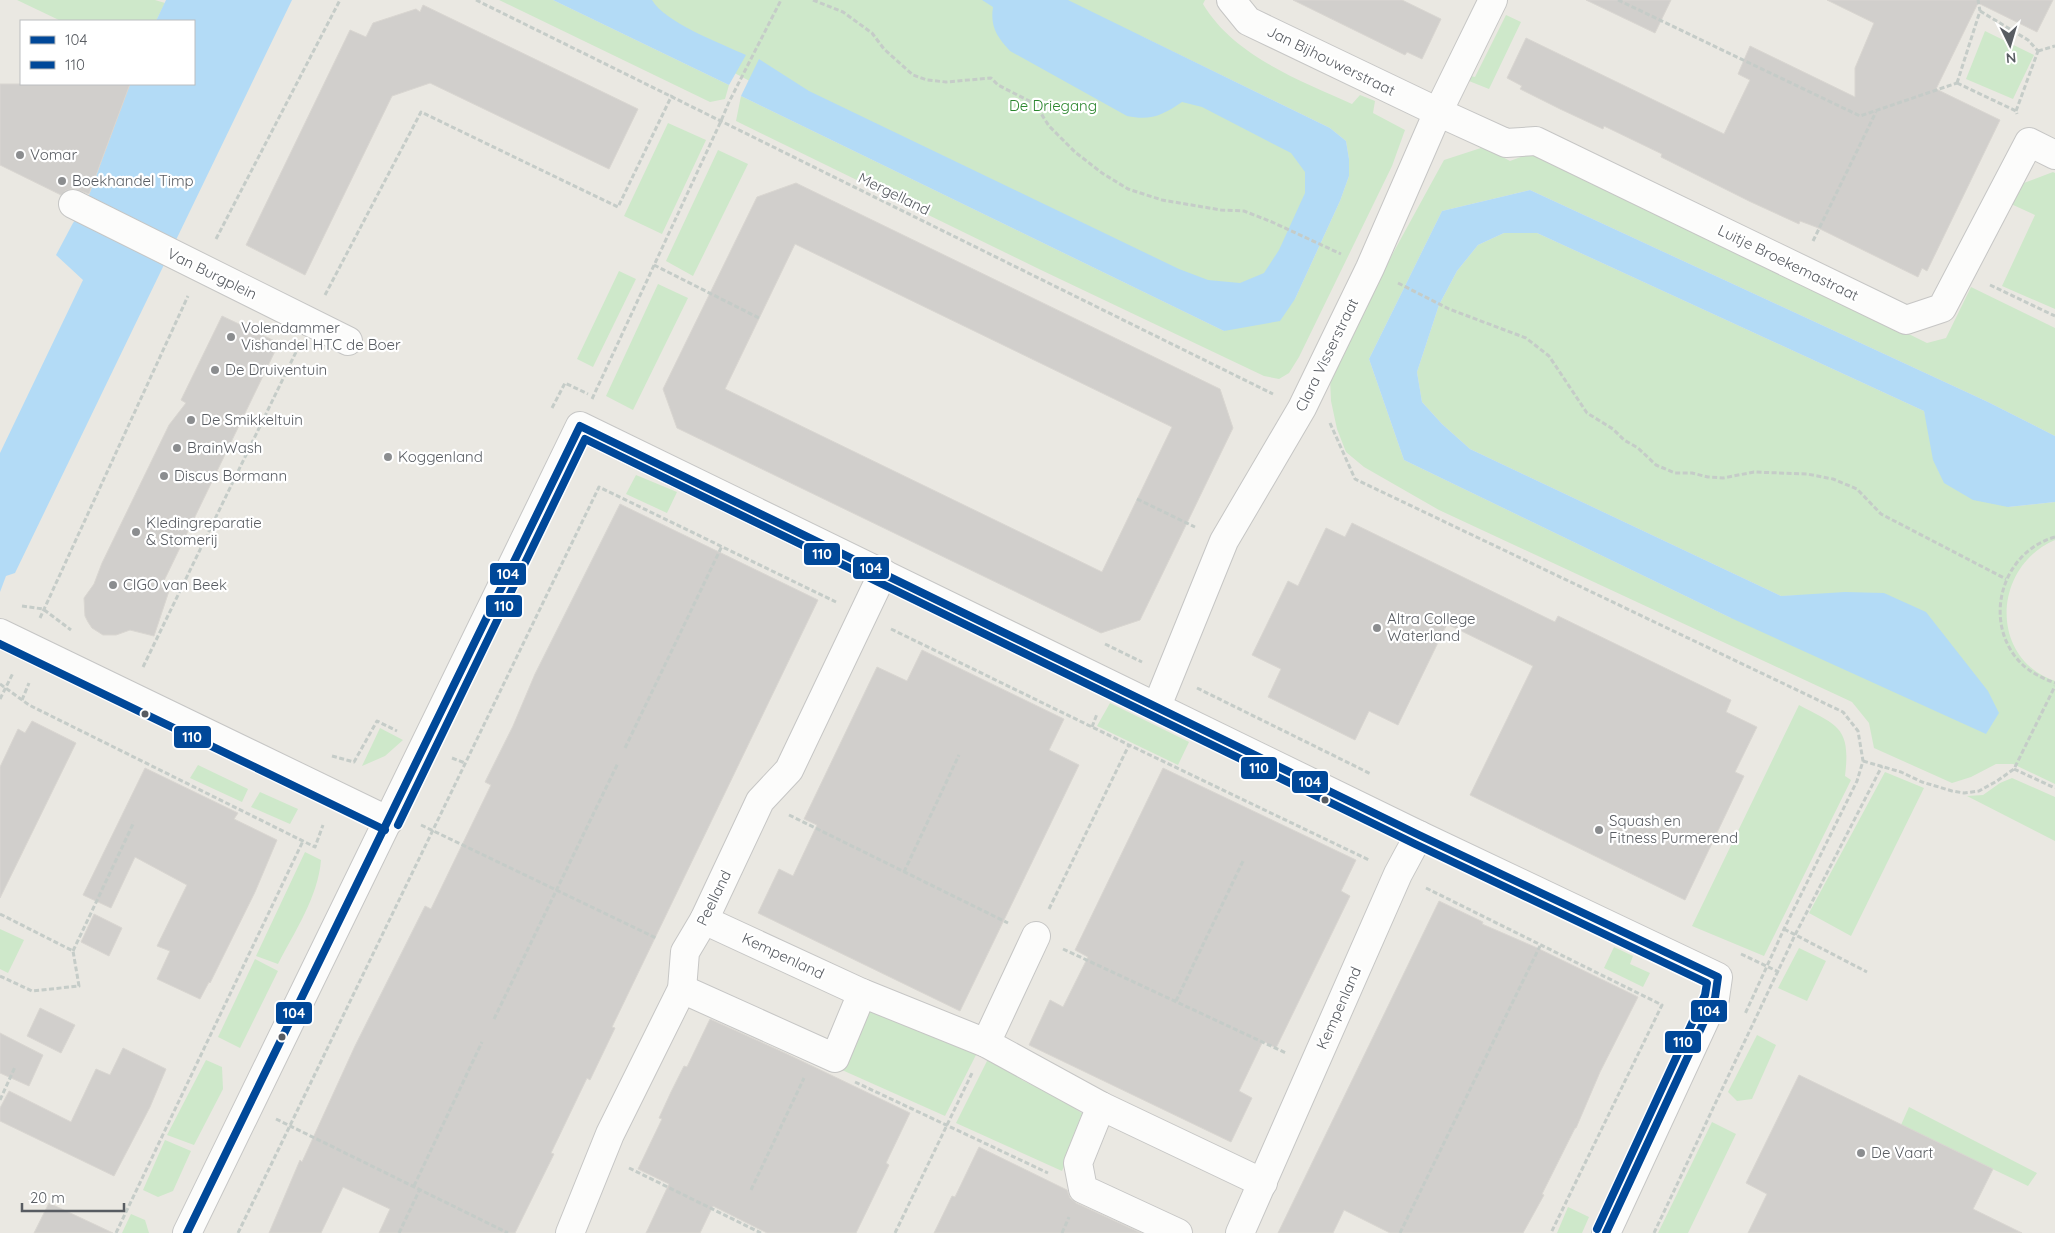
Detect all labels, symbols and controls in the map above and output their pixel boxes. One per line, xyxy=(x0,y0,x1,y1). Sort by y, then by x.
legend xyxy=(20,20,195,85)
north arrow xyxy=(1985,20,2035,70)
street label: Jan Bijhouwerstraat xyxy=(1264,21,1398,100)
text: 104 xyxy=(65,30,87,49)
text: N xyxy=(2005,49,2017,67)
text: 110 xyxy=(65,55,85,74)
park label: De Driegang xyxy=(1009,96,1097,115)
place label: Vomar xyxy=(30,145,77,164)
marker: Vomar xyxy=(14,149,26,161)
street label: Mergelland xyxy=(855,168,933,219)
place label: Boekhandel Timp xyxy=(72,171,194,190)
marker: Boekhandel Timp xyxy=(56,175,68,187)
street label: Luitje Broekemastraat xyxy=(1715,220,1862,305)
street label: Van Burgplein xyxy=(164,244,260,303)
street label: Clara Visserstraat xyxy=(1291,295,1362,415)
place label: Volendammer Vishandel HTC de Boer xyxy=(241,318,401,354)
marker: Volendammer Vishandel HTC de Boer xyxy=(225,331,237,343)
place label: De Druiventuin xyxy=(225,360,327,379)
marker: De Druiventuin xyxy=(209,364,221,376)
place label: De Smikkeltuin xyxy=(201,410,303,429)
marker: De Smikkeltuin xyxy=(185,414,197,426)
place label: BrainWash xyxy=(187,438,262,457)
marker: BrainWash xyxy=(171,442,183,454)
place label: Koggenland xyxy=(398,447,483,466)
marker: Koggenland xyxy=(382,451,394,463)
place label: Discus Bormann xyxy=(174,466,287,485)
marker: Discus Bormann xyxy=(158,470,170,482)
place label: Kledingreparatie & Stomerij xyxy=(146,513,262,549)
marker: Kledingreparatie & Stomerij xyxy=(130,526,142,538)
line badge: 110 xyxy=(803,542,841,566)
text: 110 xyxy=(812,545,832,563)
line badge: 104 xyxy=(852,556,890,580)
text: 104 xyxy=(860,559,882,577)
line badge: 104 xyxy=(489,562,527,586)
text: 104 xyxy=(497,565,519,583)
place label: CIGO van Beek xyxy=(123,575,227,594)
marker: CIGO van Beek xyxy=(107,579,119,591)
line badge: 110 xyxy=(485,594,523,618)
text: 110 xyxy=(494,597,514,615)
place label: Altra College Waterland xyxy=(1387,609,1476,645)
marker: Altra College Waterland xyxy=(1371,622,1383,634)
unlabelled marker xyxy=(140,709,150,719)
line badge: 110 xyxy=(173,725,212,749)
text: 110 xyxy=(182,728,202,746)
line badge: 110 xyxy=(1240,756,1278,780)
text: 110 xyxy=(1249,759,1269,777)
line badge: 104 xyxy=(1291,770,1329,794)
text: 104 xyxy=(1299,773,1321,791)
unlabelled marker xyxy=(1320,795,1330,805)
place label: Squash en Fitness Purmerend xyxy=(1609,811,1738,847)
marker: Squash en Fitness Purmerend xyxy=(1593,824,1605,836)
street label: Peelland xyxy=(692,867,735,929)
street label: Kempenland xyxy=(739,928,827,983)
street label: Kempenland xyxy=(1312,964,1365,1052)
line badge: 104 xyxy=(1690,999,1728,1023)
line badge: 104 xyxy=(275,1001,313,1025)
text: 104 xyxy=(1698,1002,1720,1020)
text: 104 xyxy=(283,1004,305,1022)
line badge: 110 xyxy=(1664,1030,1702,1054)
unlabelled marker xyxy=(277,1032,287,1042)
text: 110 xyxy=(1673,1033,1693,1051)
place label: De Vaart xyxy=(1871,1143,1933,1162)
marker: De Vaart xyxy=(1855,1147,1867,1159)
scale bar xyxy=(22,1180,125,1212)
text: 20 m xyxy=(30,1188,65,1207)

